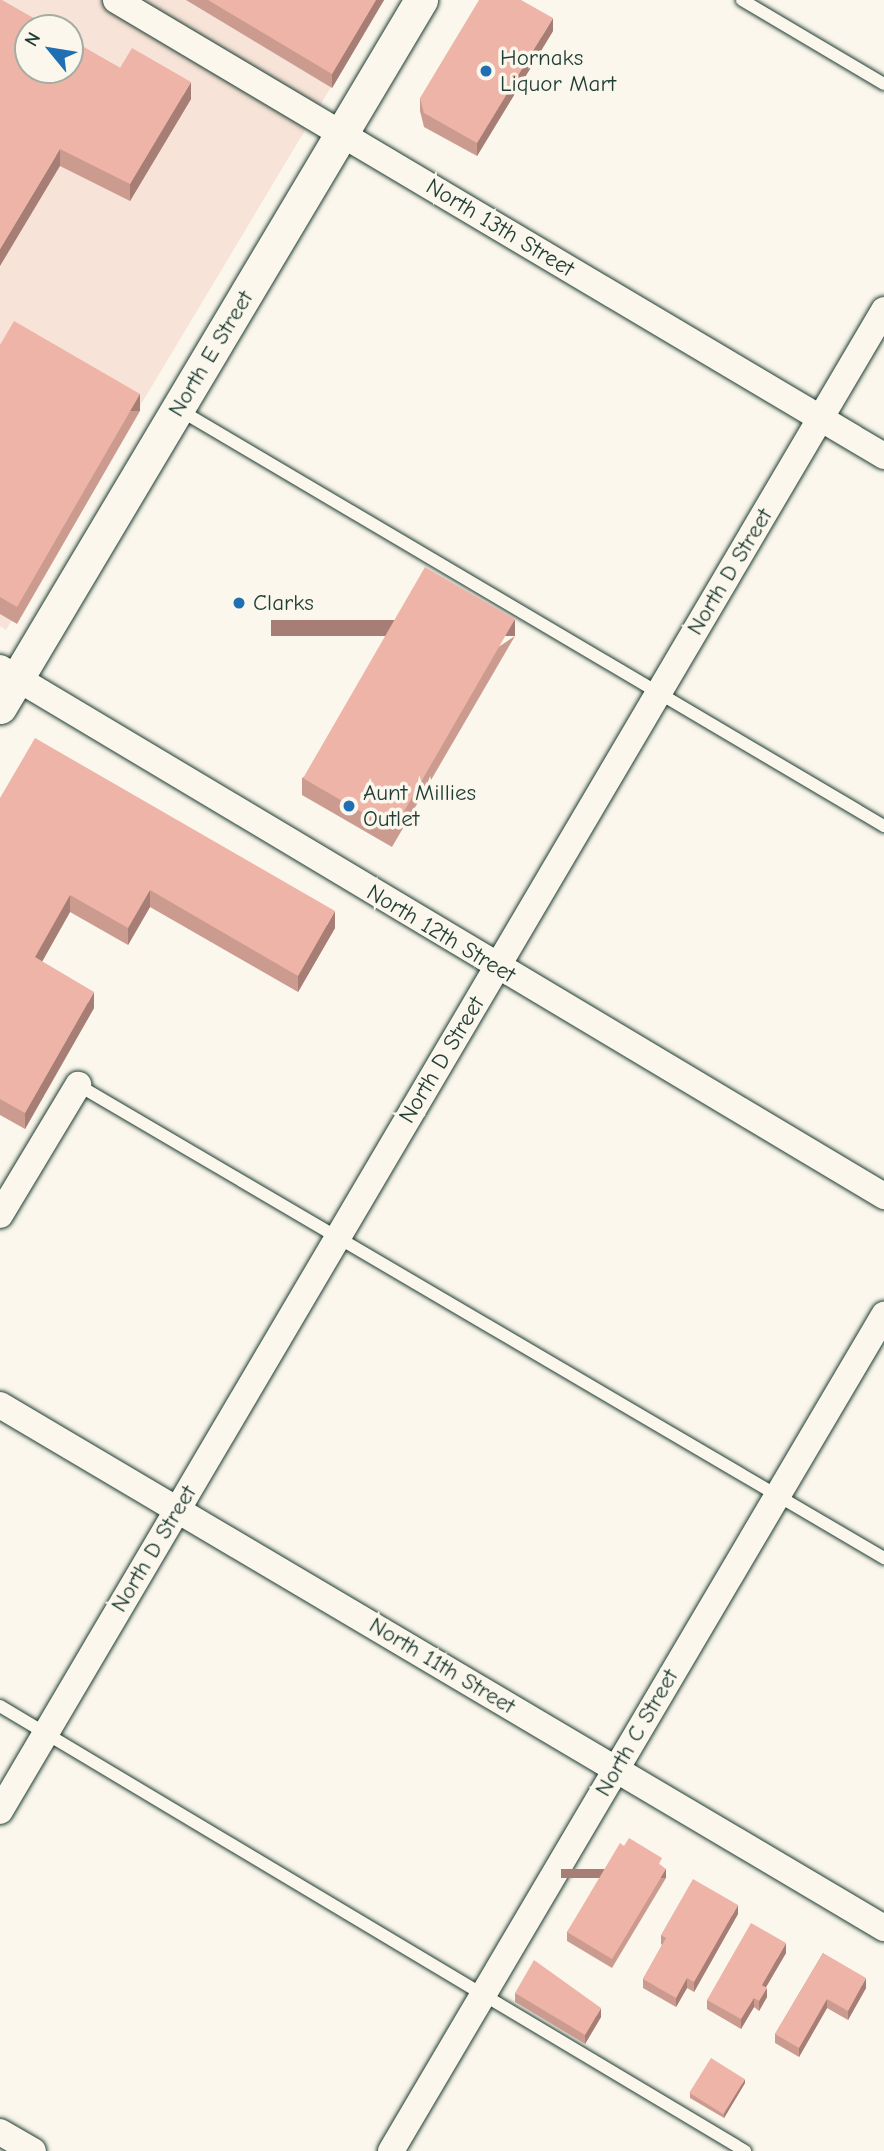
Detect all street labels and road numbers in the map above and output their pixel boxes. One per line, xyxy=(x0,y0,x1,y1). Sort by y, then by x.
street label: North 13th Street xyxy=(421,173,579,283)
street label: North E Street xyxy=(163,286,259,422)
street label: North D Street xyxy=(681,504,779,640)
street label: North 12th Street xyxy=(362,879,520,989)
street label: North D Street xyxy=(393,992,491,1128)
street label: North D Street xyxy=(105,1481,203,1617)
street label: North 11th Street xyxy=(364,1612,520,1720)
street label: North C Street xyxy=(589,1664,685,1802)

